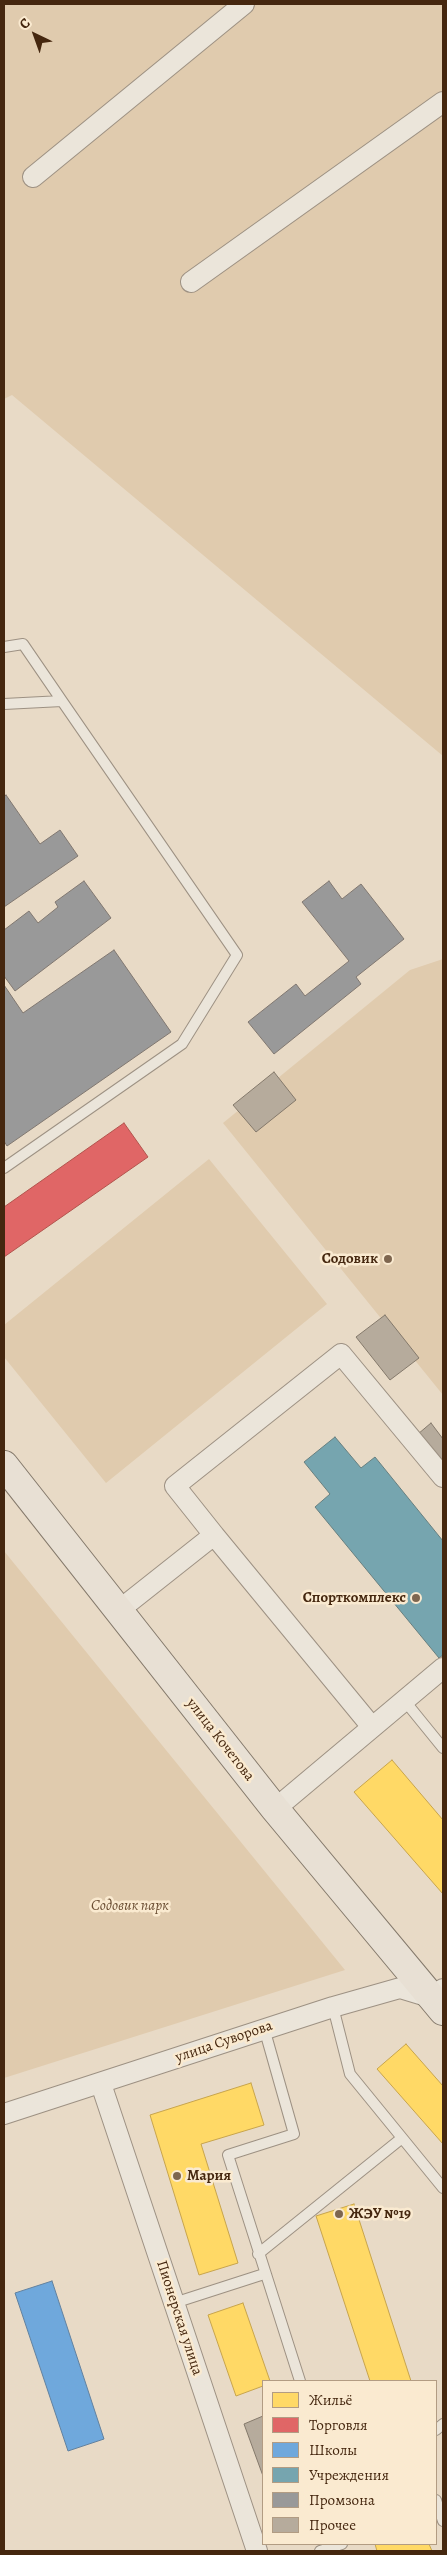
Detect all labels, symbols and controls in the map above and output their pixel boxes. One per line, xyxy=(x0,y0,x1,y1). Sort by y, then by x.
north arrow xyxy=(10,10,60,60)
text: С xyxy=(15,14,34,33)
place label: Содовик xyxy=(322,1250,378,1268)
marker: Содовик xyxy=(382,1253,394,1265)
place label: Спорткомплекс xyxy=(303,1589,406,1607)
marker: Спорткомплекс xyxy=(410,1592,422,1604)
street label: улица Кочетова xyxy=(182,1695,258,1785)
park label: Содовик парк xyxy=(91,1897,169,1915)
street label: улица Суворова xyxy=(173,2017,275,2067)
place label: Мария xyxy=(187,2167,231,2185)
marker: Мария xyxy=(171,2170,183,2182)
place label: ЖЭУ №19 xyxy=(349,2205,411,2223)
marker: ЖЭУ №19 xyxy=(333,2208,345,2220)
street label: Пионерская улица xyxy=(152,2258,206,2378)
legend xyxy=(262,2380,437,2545)
text: Жильё xyxy=(309,2390,352,2410)
text: Торговля xyxy=(309,2415,367,2435)
text: Школы xyxy=(309,2440,357,2460)
text: Учреждения xyxy=(309,2465,389,2485)
text: Промзона xyxy=(309,2490,375,2510)
text: Прочее xyxy=(309,2515,356,2535)

